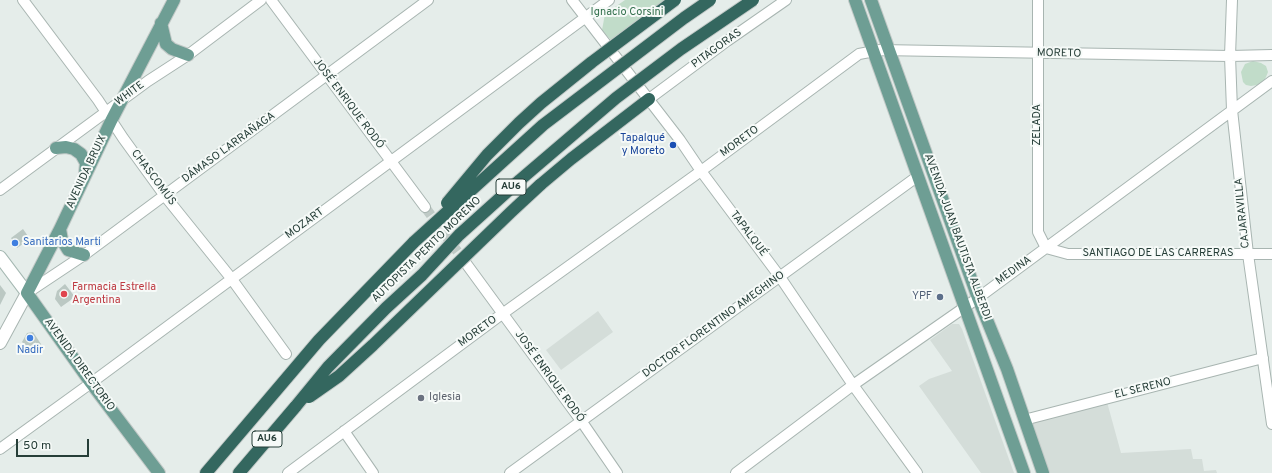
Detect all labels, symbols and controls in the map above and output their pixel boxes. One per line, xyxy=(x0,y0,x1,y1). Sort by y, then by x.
park label: Ignacio Corsini xyxy=(591,6,663,20)
street label: PITAGORAS xyxy=(689,26,745,72)
street label: MORETO xyxy=(1037,47,1081,61)
street label: JOSÉ ENRIQUE RODÓ xyxy=(310,56,386,152)
street label: WHITE xyxy=(113,79,147,109)
street label: ZELADA xyxy=(1031,104,1045,146)
street label: DÁMASO LARRAÑAGA xyxy=(180,110,278,186)
street label: MORETO xyxy=(718,124,762,160)
place label: Tapalqué y Moreto xyxy=(620,132,665,158)
street label: AVENIDA BRUIX xyxy=(64,133,110,211)
marker: Tapalqué y Moreto xyxy=(668,140,678,150)
street label: CHASCOMÚS xyxy=(128,148,178,208)
street label: AVENIDA JUAN BAUTISTA ALBERDI xyxy=(921,152,993,322)
street label: CAJARAVILLA xyxy=(1233,177,1253,249)
road number: AU6 xyxy=(496,179,526,195)
street label: AUTOPISTA PERITO MORENO xyxy=(370,194,484,306)
street label: MOZART xyxy=(283,206,327,242)
street label: TAPALQUÉ xyxy=(727,209,769,259)
place label: Sanitarios Marti xyxy=(23,236,101,250)
marker: Sanitarios Marti xyxy=(10,238,20,248)
street label: SANTIAGO DE LAS CARRERAS xyxy=(1082,247,1234,261)
street label: MEDINA xyxy=(994,254,1034,288)
street label: DOCTOR FLORENTINO AMEGHINO xyxy=(640,269,788,381)
place label: Farmacia Estrella Argentina xyxy=(72,281,156,307)
marker: Farmacia Estrella Argentina xyxy=(59,289,69,299)
place label: YPF xyxy=(912,290,932,304)
marker: YPF xyxy=(935,292,945,302)
street label: MORETO xyxy=(456,314,500,350)
street label: AVENIDA DIRECTORIO xyxy=(41,316,117,414)
street label: JOSÉ ENRIQUE RODÓ xyxy=(511,329,587,425)
marker: Nadir xyxy=(25,333,35,343)
place label: Nadir xyxy=(17,344,43,358)
street label: EL SERENO xyxy=(1113,376,1173,402)
place label: Iglesia xyxy=(429,391,461,405)
marker: Iglesia xyxy=(416,393,426,403)
scale bar xyxy=(18,431,91,457)
road number: AU6 xyxy=(252,431,282,447)
text: 50 m xyxy=(23,438,51,454)

